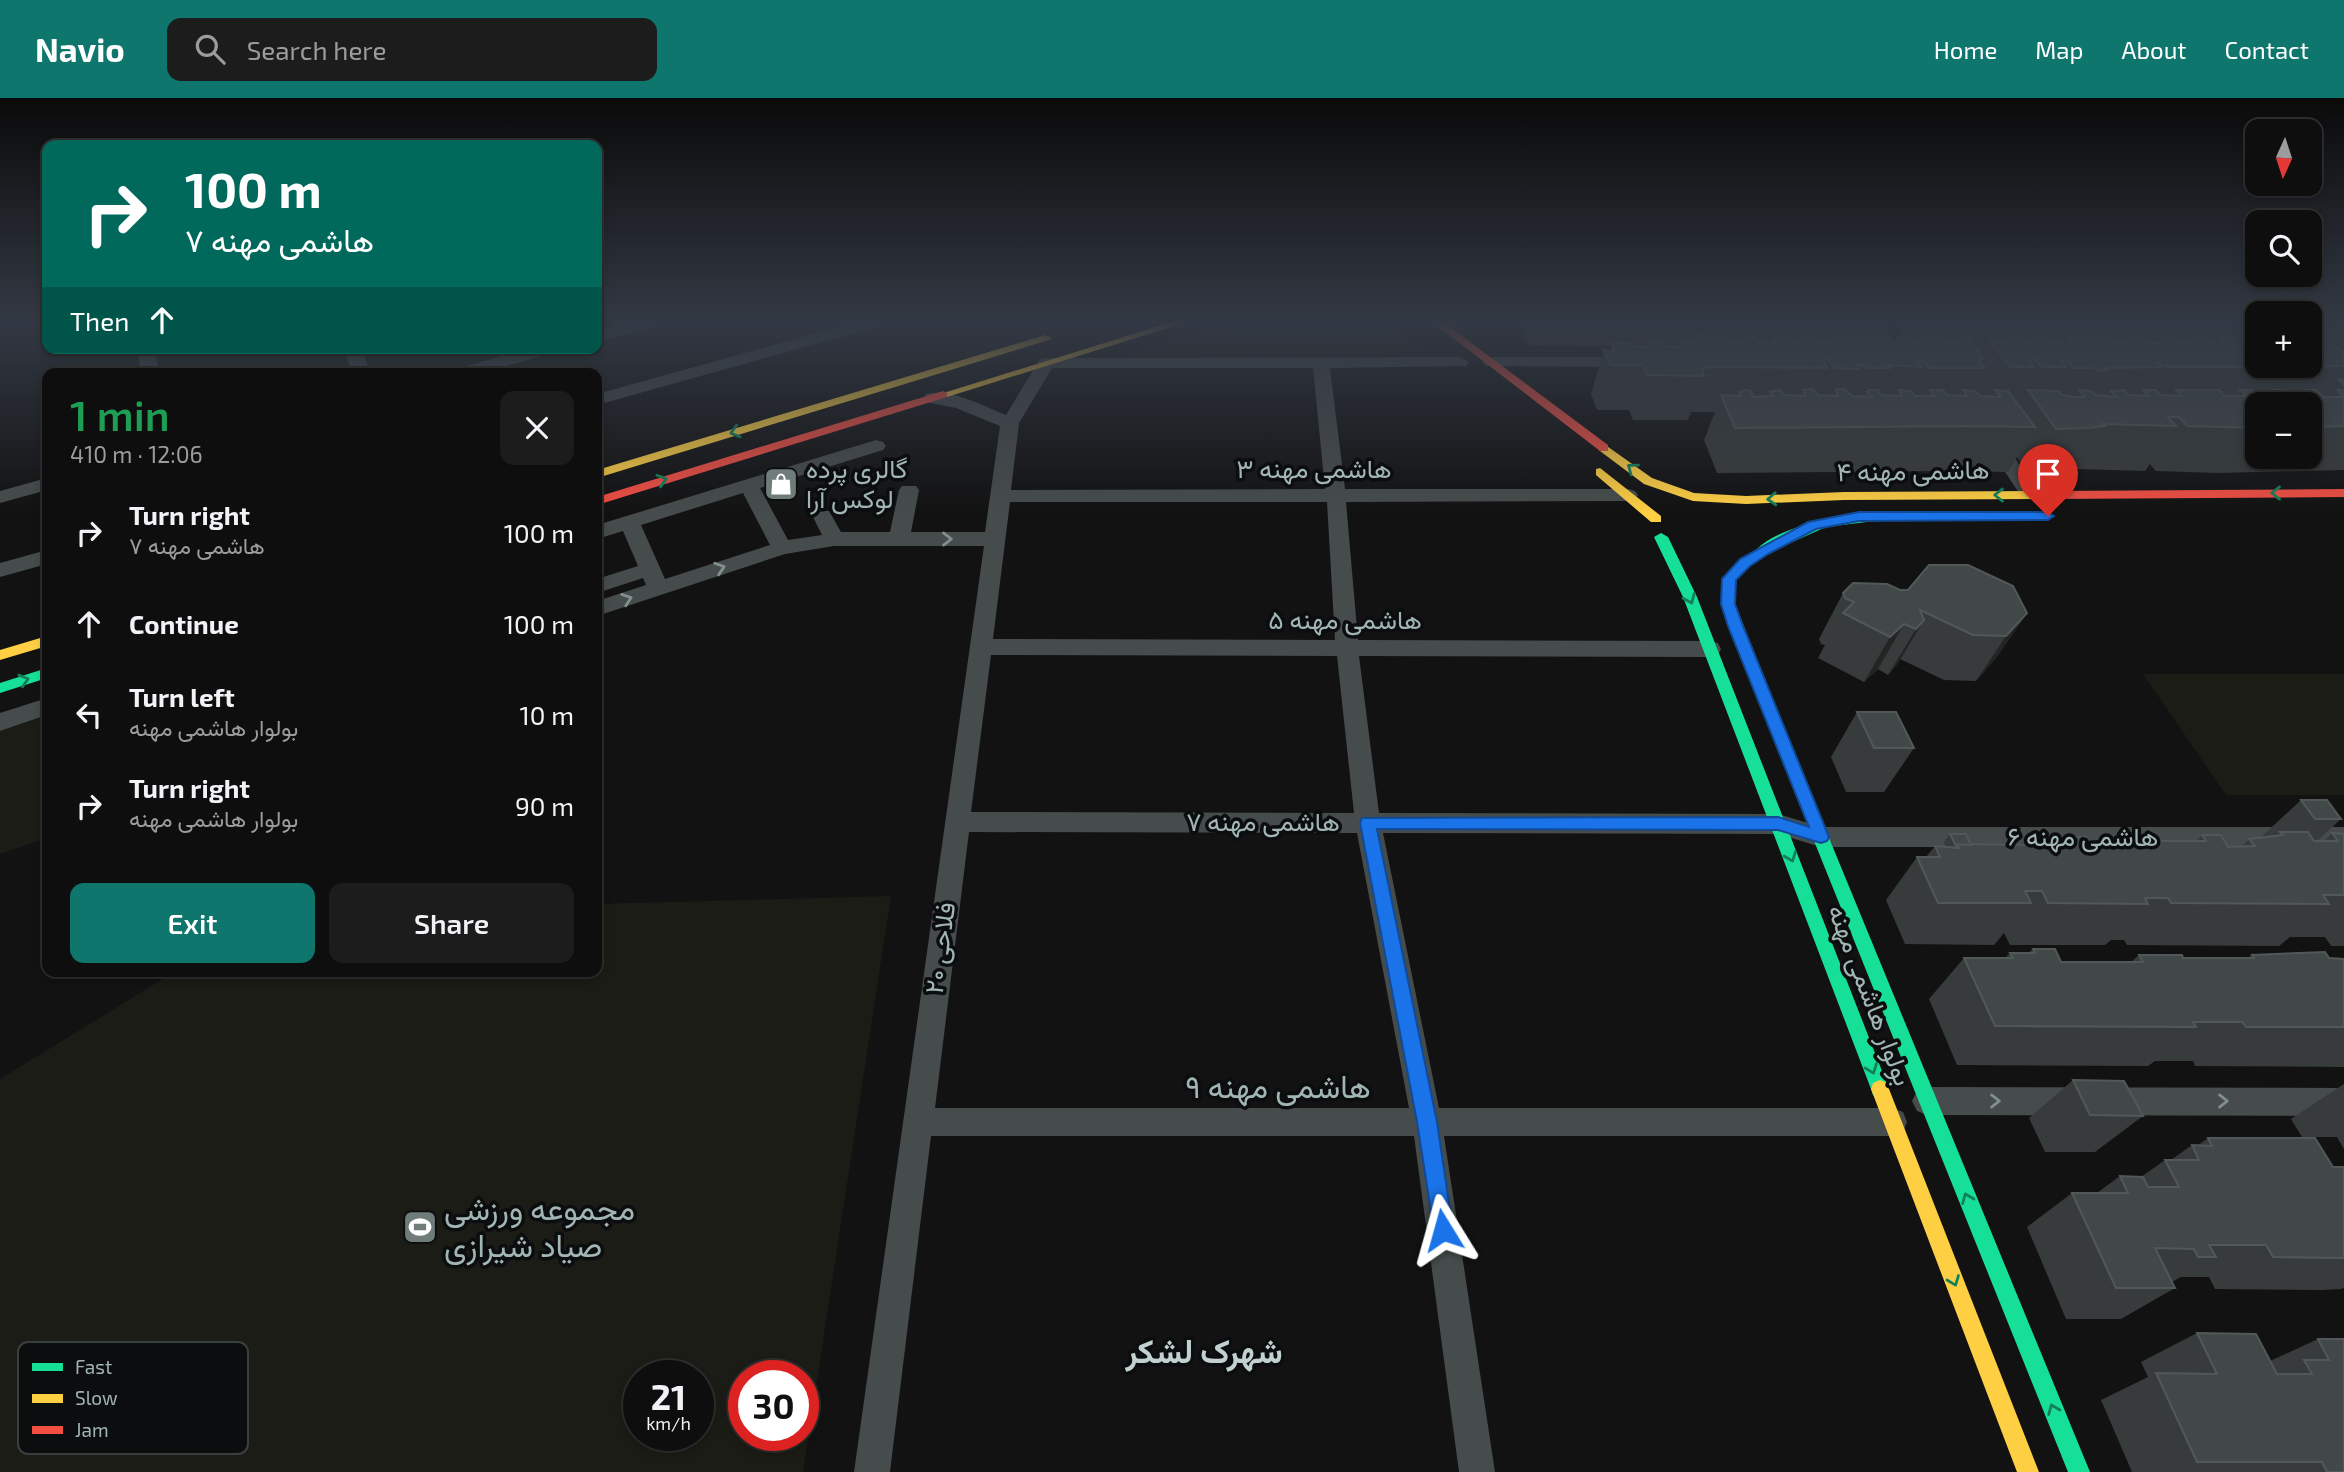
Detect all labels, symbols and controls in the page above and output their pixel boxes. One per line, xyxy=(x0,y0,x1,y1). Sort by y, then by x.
search box xyxy=(167,18,657,81)
text: Navio xyxy=(35,29,125,69)
icon: search xyxy=(191,30,229,68)
text: Search here xyxy=(247,34,386,65)
text: Home xyxy=(1934,35,1997,64)
text: Map xyxy=(2035,35,2083,64)
text: About xyxy=(2121,35,2187,64)
text: Contact xyxy=(2225,35,2309,64)
north arrow xyxy=(2245,119,2322,196)
map controls xyxy=(2245,119,2322,469)
text: 100 m xyxy=(185,159,322,218)
icon: right xyxy=(70,168,161,259)
button: search xyxy=(2245,210,2322,287)
text: هاشمی مهنه ۷ xyxy=(185,220,374,258)
icon: ahead xyxy=(143,301,181,339)
button: + xyxy=(2245,301,2322,378)
text: Then xyxy=(70,305,129,336)
text: 1 min xyxy=(70,389,170,439)
button: close xyxy=(500,391,574,465)
button: − xyxy=(2245,392,2322,469)
one-way arrow xyxy=(730,423,742,438)
text: 410 m · 12:06 xyxy=(70,440,203,468)
pin xyxy=(2018,444,2078,516)
place label: گالری پرده لوکس آرا xyxy=(806,452,908,515)
street label: هاشمی مهنه ۳ xyxy=(1236,452,1392,485)
street label: هاشمی مهنه ۴ xyxy=(1836,453,1990,488)
icon: arrive xyxy=(2029,455,2067,493)
one-way arrow xyxy=(1627,464,1640,477)
shop icon: گالری پرده لوکس آرا xyxy=(762,465,800,503)
one-way arrow xyxy=(655,474,667,488)
one-way arrow xyxy=(2270,485,2281,501)
one-way arrow xyxy=(1994,487,2004,503)
one-way arrow xyxy=(1766,491,1777,506)
text: Turn right xyxy=(129,499,250,530)
icon: right xyxy=(70,514,108,552)
text: 100 m xyxy=(504,517,574,548)
text: هاشمی مهنه ۷ xyxy=(129,531,265,559)
one-way arrow xyxy=(943,531,953,547)
one-way arrow xyxy=(714,562,726,577)
one-way arrow xyxy=(1682,592,1696,604)
one-way arrow xyxy=(621,593,633,607)
street label: هاشمی مهنه ۵ xyxy=(1268,603,1422,636)
icon: ahead xyxy=(70,605,108,643)
text: Continue xyxy=(129,608,239,639)
text: 100 m xyxy=(504,608,574,639)
one-way arrow xyxy=(17,674,29,689)
text: Turn left xyxy=(129,681,235,712)
icon: left xyxy=(70,696,108,734)
text: 10 m xyxy=(519,699,574,730)
text: بولوار هاشمی مهنه xyxy=(129,713,298,741)
text: Turn right xyxy=(129,772,250,803)
icon: right xyxy=(70,787,108,825)
text: 90 m xyxy=(515,790,574,821)
text: بولوار هاشمی مهنه xyxy=(129,804,298,832)
street label: هاشمی مهنه ۷ xyxy=(1186,805,1340,838)
street label: هاشمی مهنه ۶ xyxy=(2008,820,2158,853)
one-way arrow xyxy=(1782,850,1796,862)
button: Exit xyxy=(70,883,315,963)
button: Share xyxy=(329,883,574,963)
street label: فلاحی ۲۰ xyxy=(917,900,962,996)
street label: بولوار هاشمی مهنه xyxy=(1821,900,1920,1090)
one-way arrow xyxy=(1863,1063,1877,1075)
street label: هاشمی مهنه ۹ xyxy=(1185,1066,1371,1107)
one-way arrow xyxy=(1990,1093,2001,1109)
one-way arrow xyxy=(2218,1093,2228,1109)
place label: مجموعه ورزشی صیاد شیرازی xyxy=(444,1188,635,1266)
position arrow xyxy=(1406,1193,1480,1267)
one-way arrow xyxy=(1961,1193,1975,1205)
sports icon: مجموعه ورزشی صیاد شیرازی xyxy=(401,1208,439,1246)
one-way arrow xyxy=(1946,1275,1960,1287)
district label: شهرک لشکر xyxy=(1124,1330,1283,1372)
legend xyxy=(18,1342,248,1454)
text: Fast xyxy=(75,1355,112,1378)
speed limit sign: 30 xyxy=(728,1360,819,1451)
text: 21 xyxy=(651,1375,686,1417)
text: Slow xyxy=(75,1386,118,1409)
one-way arrow xyxy=(2047,1404,2061,1416)
text: km/h xyxy=(646,1412,691,1434)
text: Jam xyxy=(75,1418,109,1441)

